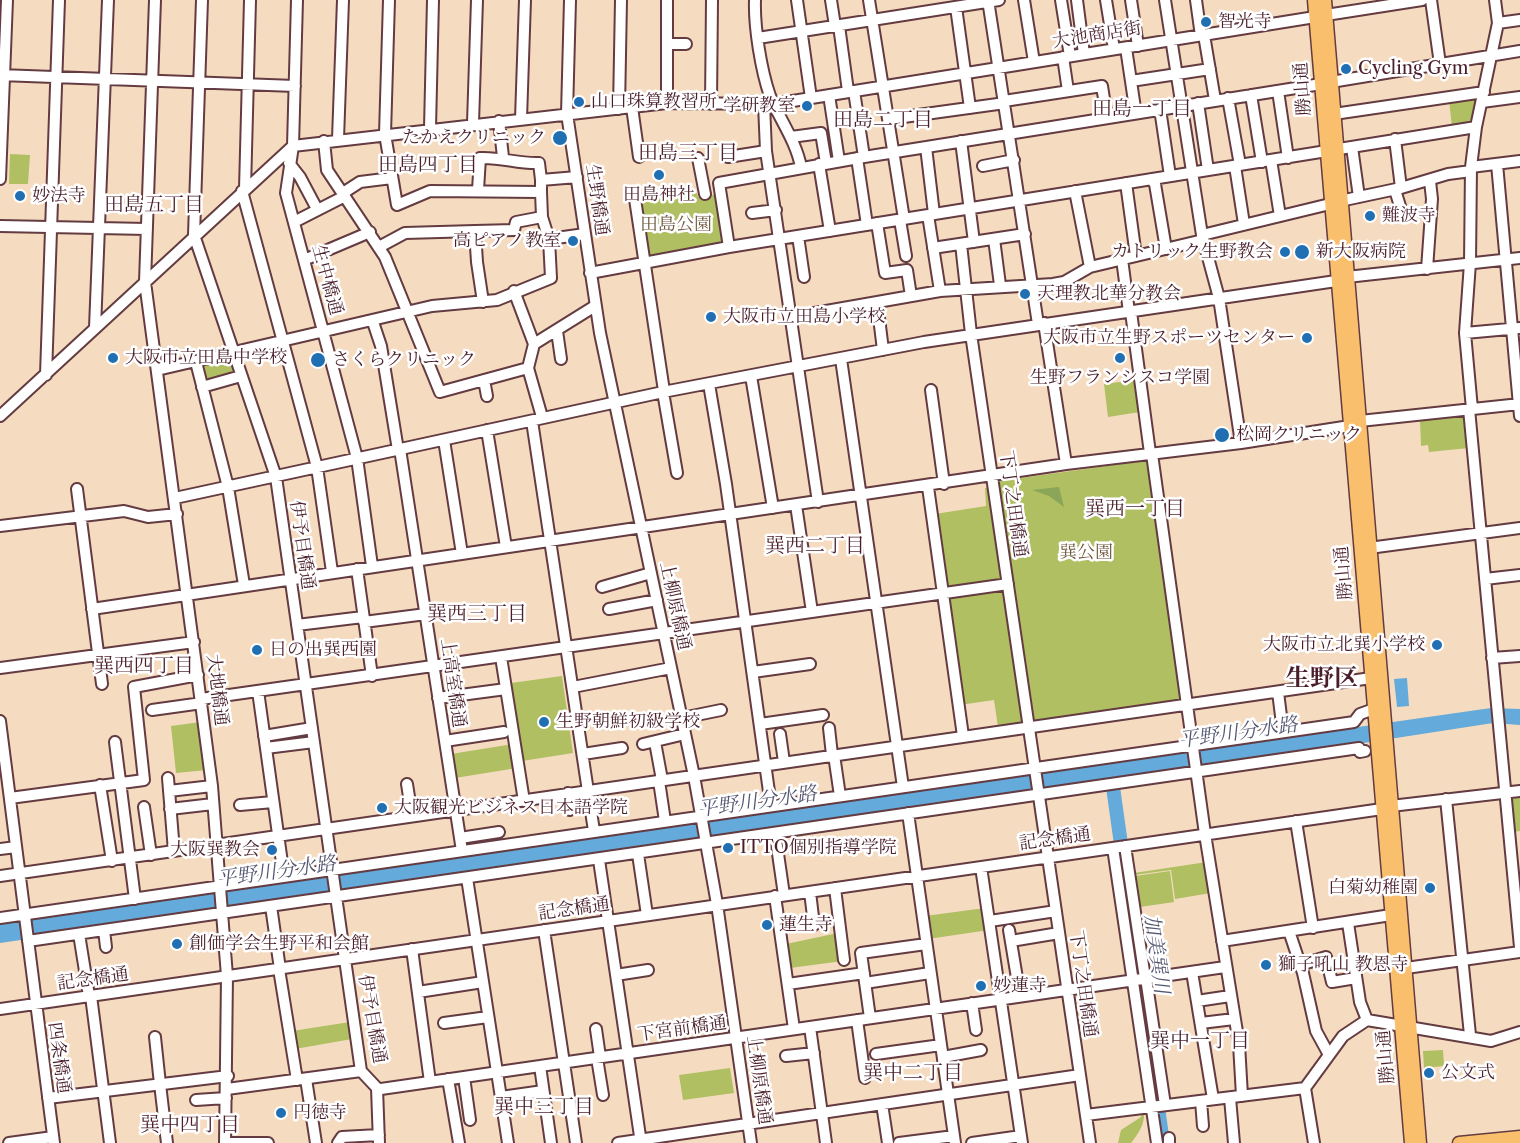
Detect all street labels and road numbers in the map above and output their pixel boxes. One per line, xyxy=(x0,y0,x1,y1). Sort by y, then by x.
street label: 大池商店街 xyxy=(1051,17,1143,53)
street label: 勝山通 xyxy=(1290,61,1316,117)
street label: 生野橋通 xyxy=(581,163,613,237)
street label: 生中橋通 xyxy=(307,242,347,318)
street label: 下丁之田橋通 xyxy=(995,449,1031,559)
street label: 伊予目橋通 xyxy=(285,499,319,591)
street label: 勝山通 xyxy=(1331,545,1357,601)
street label: 上柳原橋通 xyxy=(655,560,695,652)
street label: 上高室橋通 xyxy=(436,637,470,729)
street label: 大地橋通 xyxy=(202,653,232,727)
street label: 記念橋通 xyxy=(1018,823,1092,855)
street label: 記念橋通 xyxy=(537,893,611,925)
street label: 下丁之田橋通 xyxy=(1065,929,1101,1039)
street label: 記念橋通 xyxy=(56,963,130,995)
street label: 伊予目橋通 xyxy=(354,973,390,1065)
street label: 下宮前橋通 xyxy=(636,1012,728,1046)
street label: 四条橋通 xyxy=(43,1021,75,1095)
street label: 勝山通 xyxy=(1373,1029,1399,1085)
street label: 上柳原橋通 xyxy=(742,1034,776,1126)

